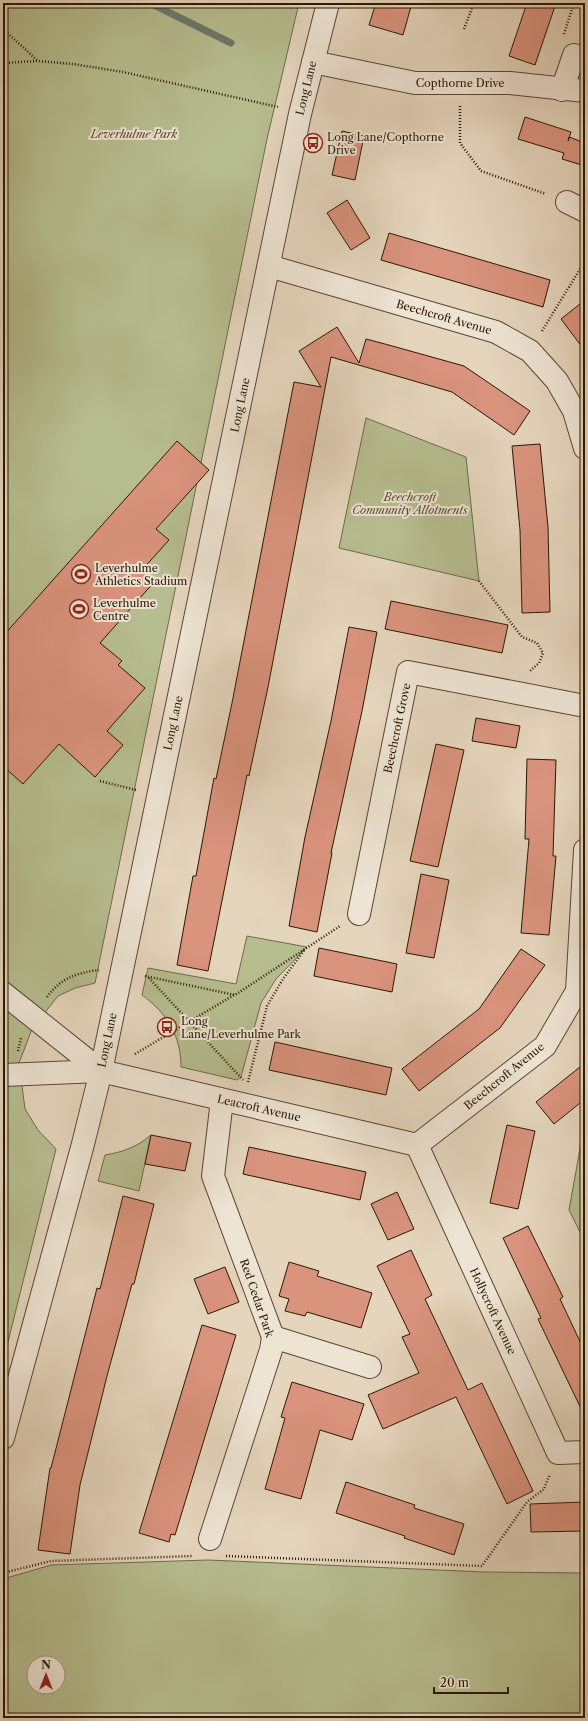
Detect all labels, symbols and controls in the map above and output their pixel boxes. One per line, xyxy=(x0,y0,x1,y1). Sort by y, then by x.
street label: Long Lane xyxy=(292,59,320,117)
street label: Copthorne Drive xyxy=(416,76,504,90)
park label: Leverhulme Park xyxy=(90,127,178,141)
place label: Long Lane/Copthorne Drive xyxy=(327,130,444,157)
bus stop icon: Long Lane/Copthorne Drive xyxy=(302,132,324,154)
street label: Beechcroft Avenue xyxy=(395,297,493,337)
street label: Long Lane xyxy=(227,376,253,434)
park label: Beechcroft Community Allotments xyxy=(352,490,468,517)
place label: Leverhulme Athletics Stadium xyxy=(94,561,188,588)
sports icon: Leverhulme Athletics Stadium xyxy=(70,563,92,585)
place label: Leverhulme Centre xyxy=(93,596,156,623)
sports icon: Leverhulme Centre xyxy=(68,598,90,620)
street label: Beechcroft Grove xyxy=(381,682,413,774)
street label: Long Lane xyxy=(160,694,186,752)
street label: Long Lane xyxy=(94,1011,120,1069)
place label: Long Lane/Leverhulme Park xyxy=(181,1014,301,1041)
bus stop icon: Long Lane/Leverhulme Park xyxy=(156,1016,178,1038)
street label: Beechcroft Avenue xyxy=(461,1039,547,1113)
street label: Leacroft Avenue xyxy=(216,1092,302,1124)
street label: Red Cedar Park xyxy=(237,1257,277,1340)
street label: Hollycroft Avenue xyxy=(467,1265,519,1357)
north arrow xyxy=(26,1655,66,1695)
text: N xyxy=(41,1658,51,1672)
scale bar xyxy=(434,1669,508,1695)
text: 20 m xyxy=(440,1675,469,1690)

